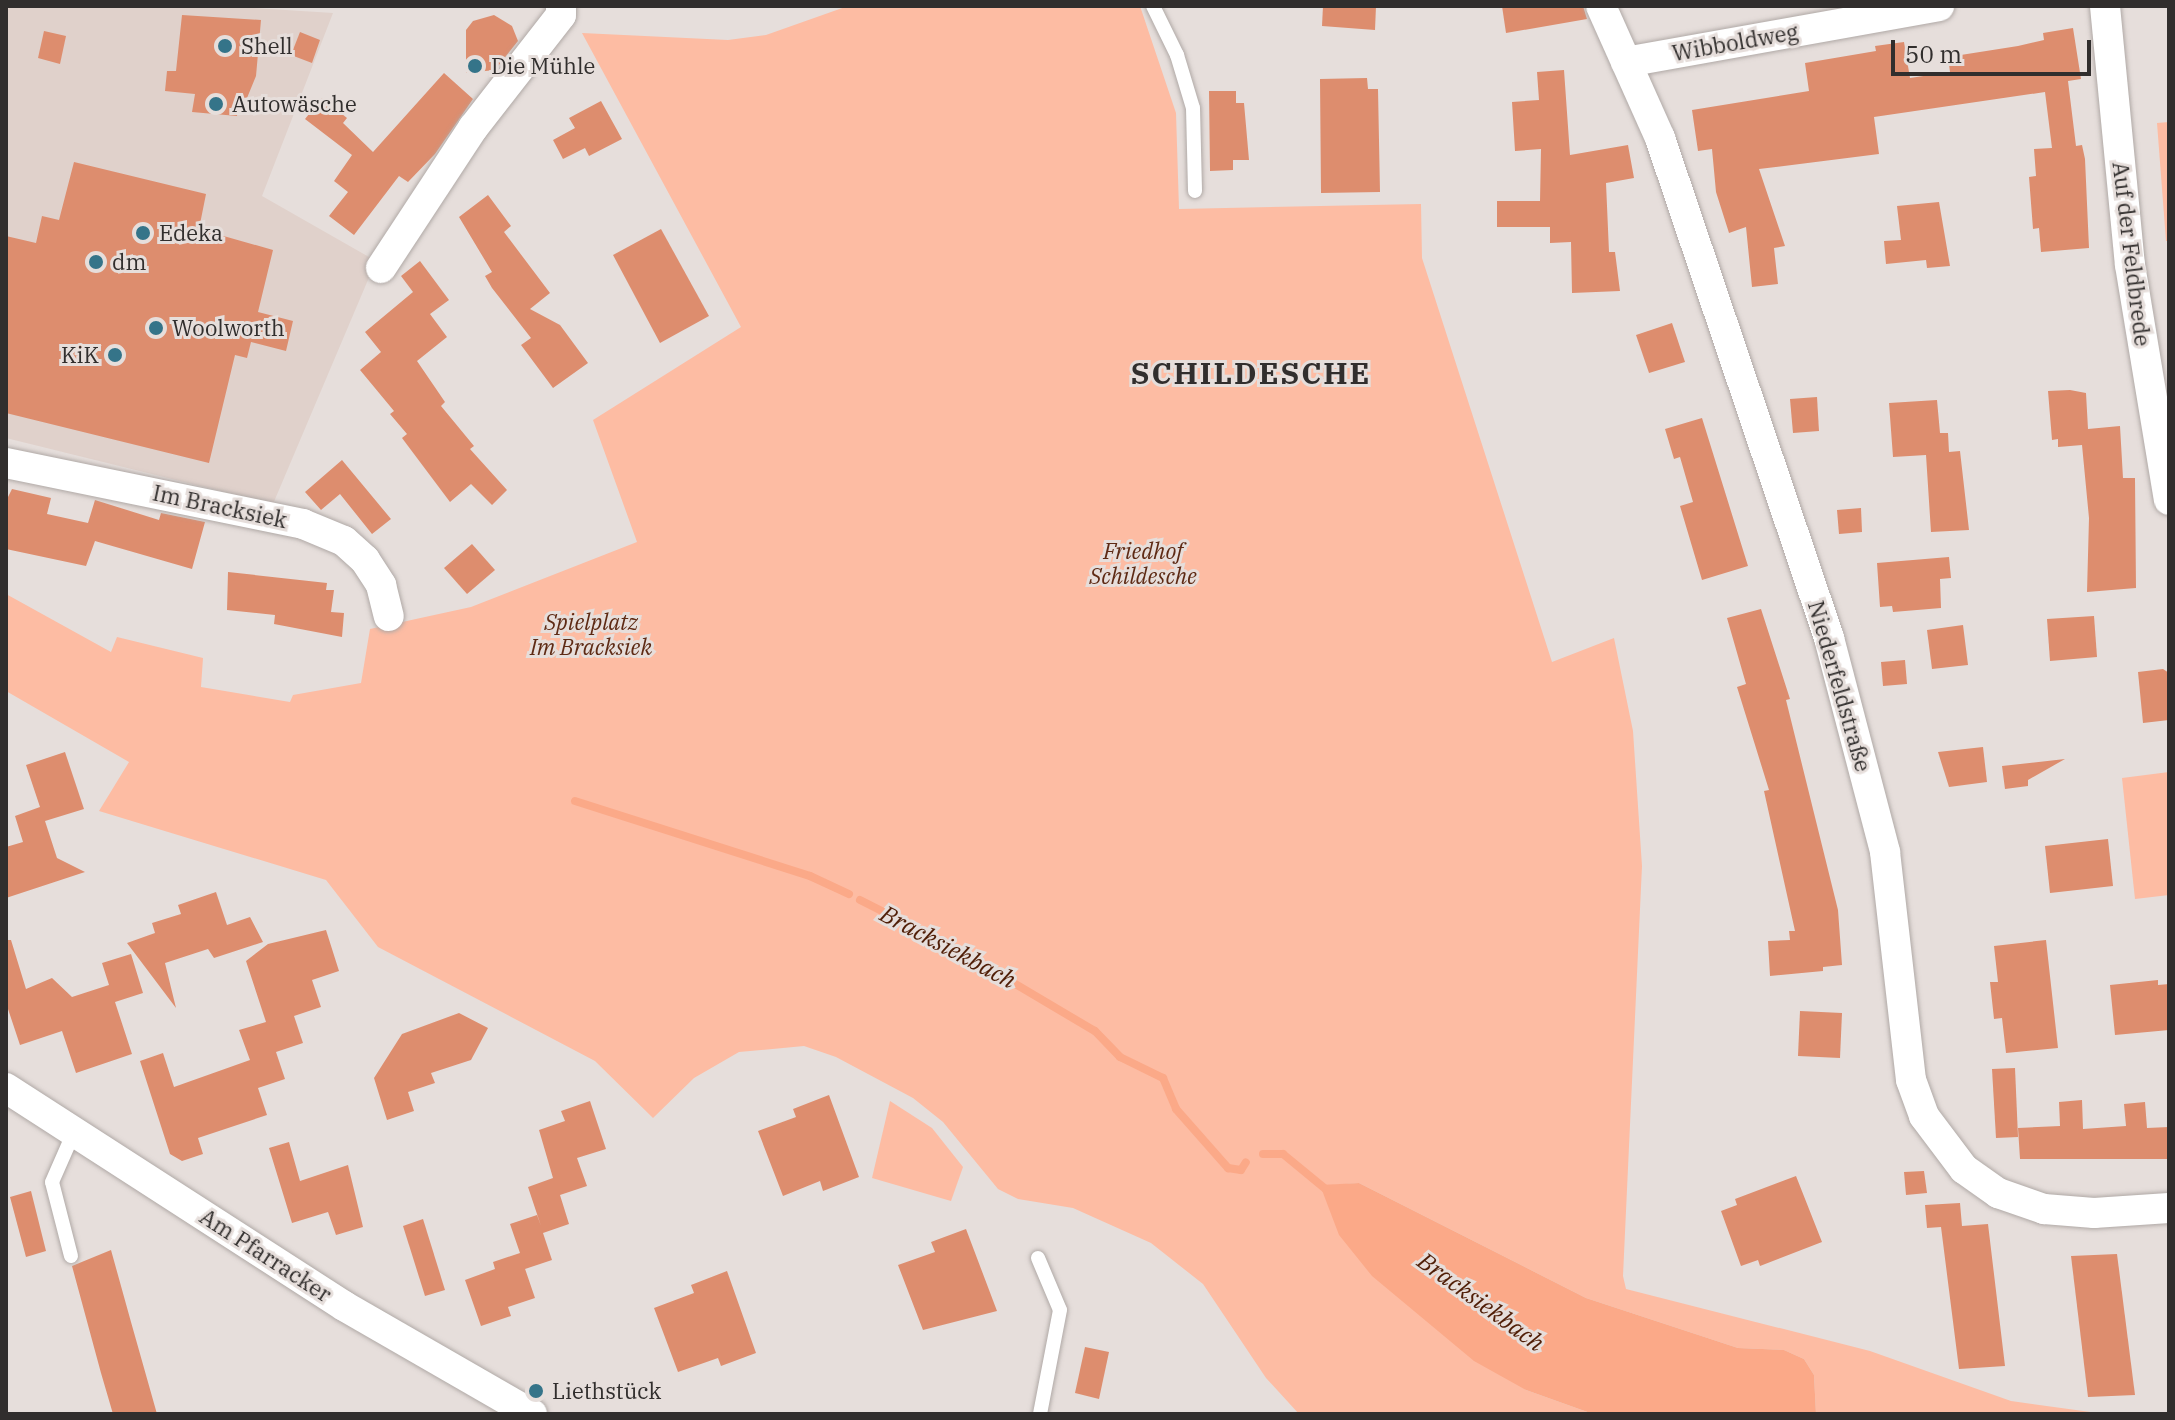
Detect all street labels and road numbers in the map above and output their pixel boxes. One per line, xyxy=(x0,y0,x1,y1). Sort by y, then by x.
street label: Wibboldweg xyxy=(1670,18,1800,66)
street label: Auf der Feldbrede xyxy=(2108,160,2156,348)
street label: Im Bracksiek xyxy=(150,479,290,533)
street label: Niederfeldstraße xyxy=(1803,598,1877,774)
street label: Am Pfarracker xyxy=(195,1203,337,1307)

